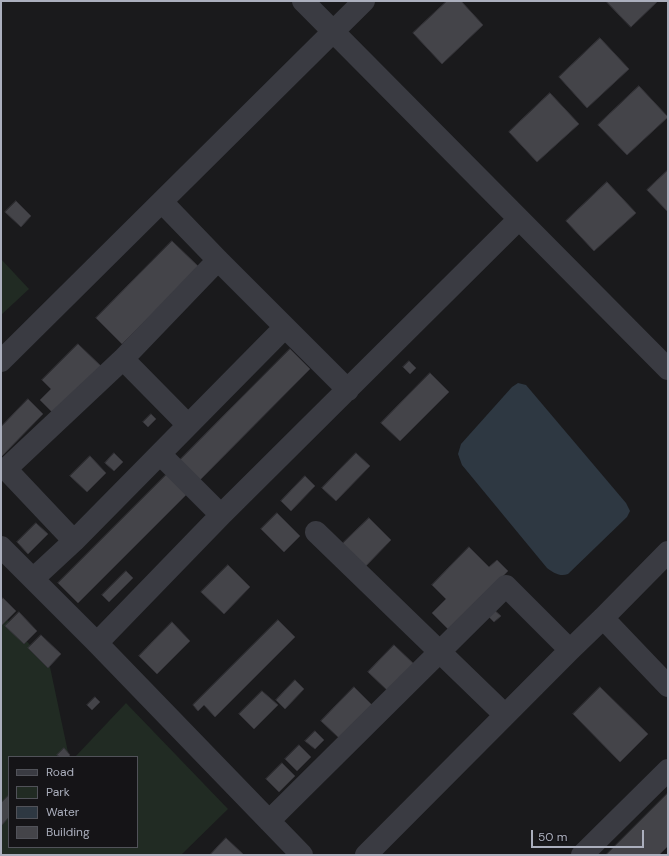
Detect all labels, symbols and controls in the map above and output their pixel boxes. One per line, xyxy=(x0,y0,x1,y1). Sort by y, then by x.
legend xyxy=(8,756,138,848)
text: Road xyxy=(46,764,74,780)
text: Park xyxy=(46,784,70,800)
text: Water xyxy=(46,804,79,820)
scale bar xyxy=(533,822,646,848)
text: Building xyxy=(46,824,90,840)
text: 50 m xyxy=(538,829,567,845)

